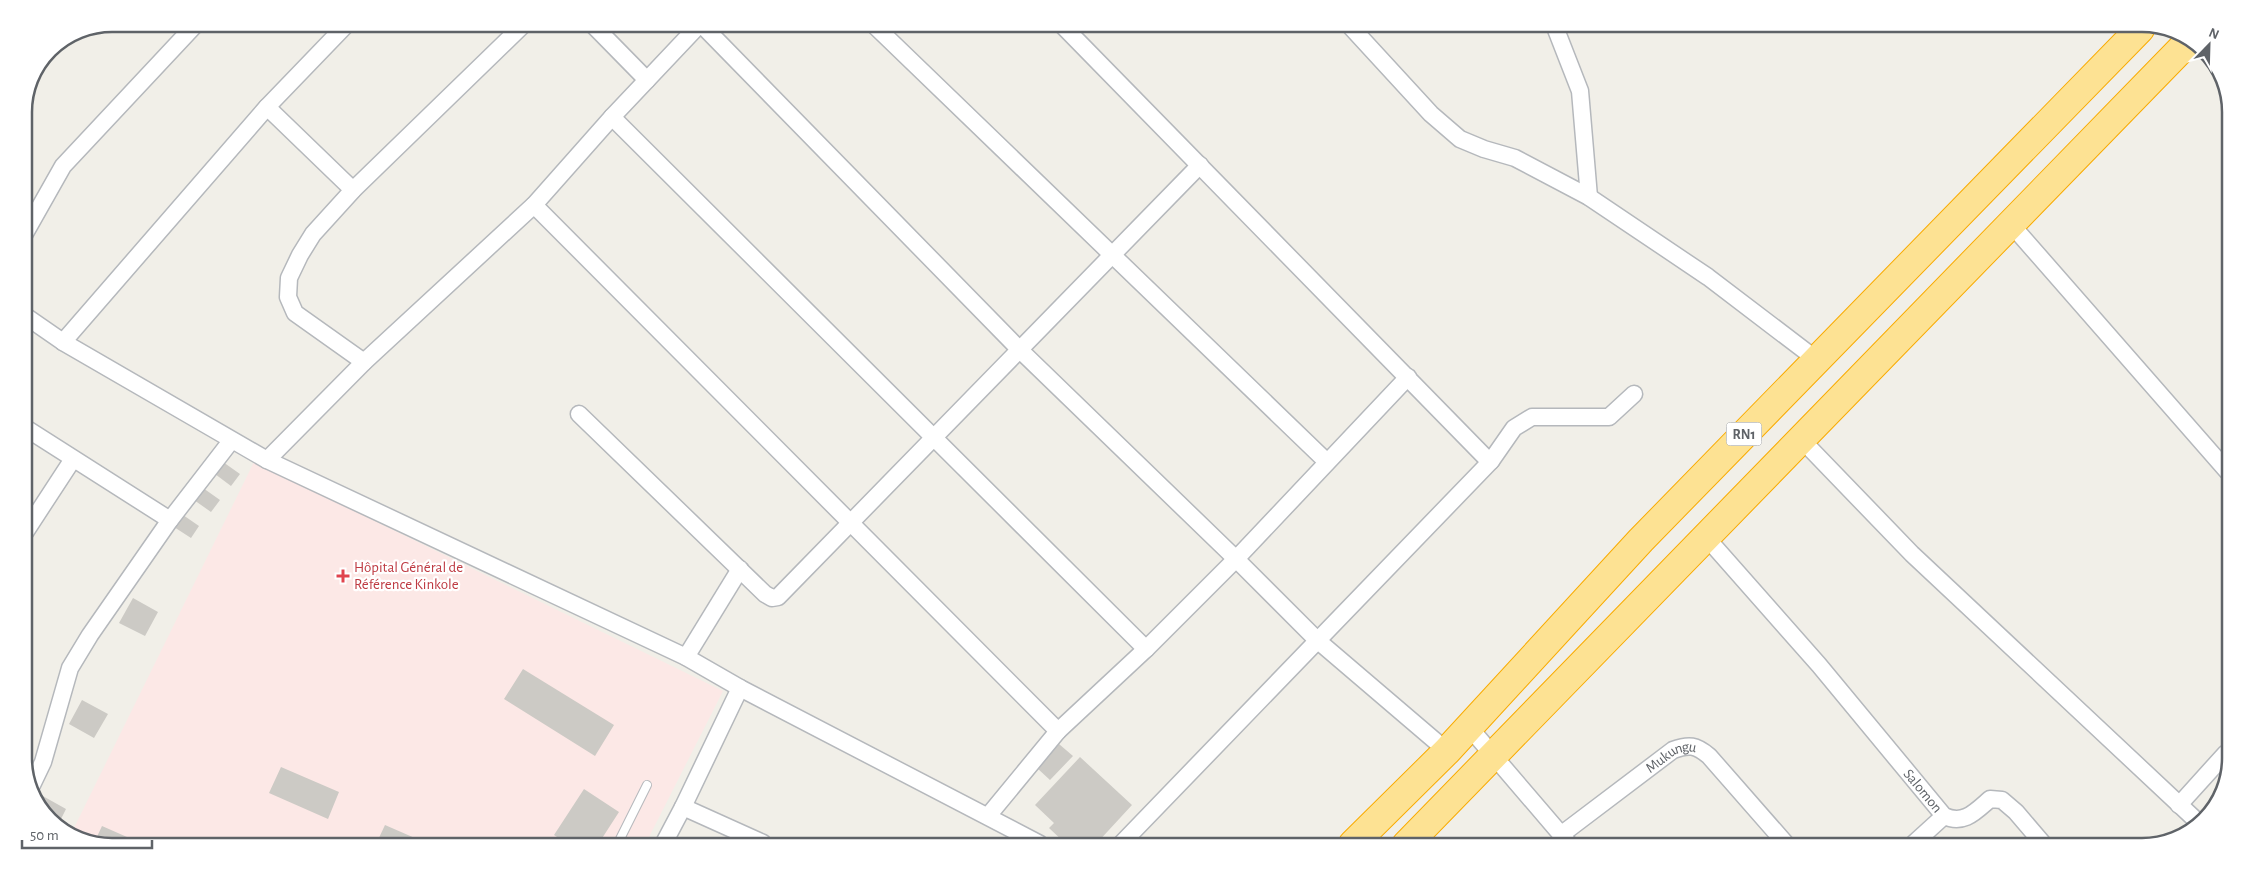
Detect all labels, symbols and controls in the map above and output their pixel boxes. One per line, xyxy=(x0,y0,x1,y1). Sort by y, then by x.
north arrow xyxy=(2184,20,2234,70)
text: N xyxy=(2206,26,2221,42)
road number: RN1 xyxy=(1726,422,1762,446)
place label: Hôpital Général de Référence Kinkole xyxy=(354,560,463,592)
marker: Hôpital Général de Référence Kinkole xyxy=(336,569,350,583)
street label: Mukungu xyxy=(1643,739,1698,776)
street label: Salomon xyxy=(1900,766,1945,816)
scale bar xyxy=(22,818,152,850)
text: 50 m xyxy=(30,828,59,843)

